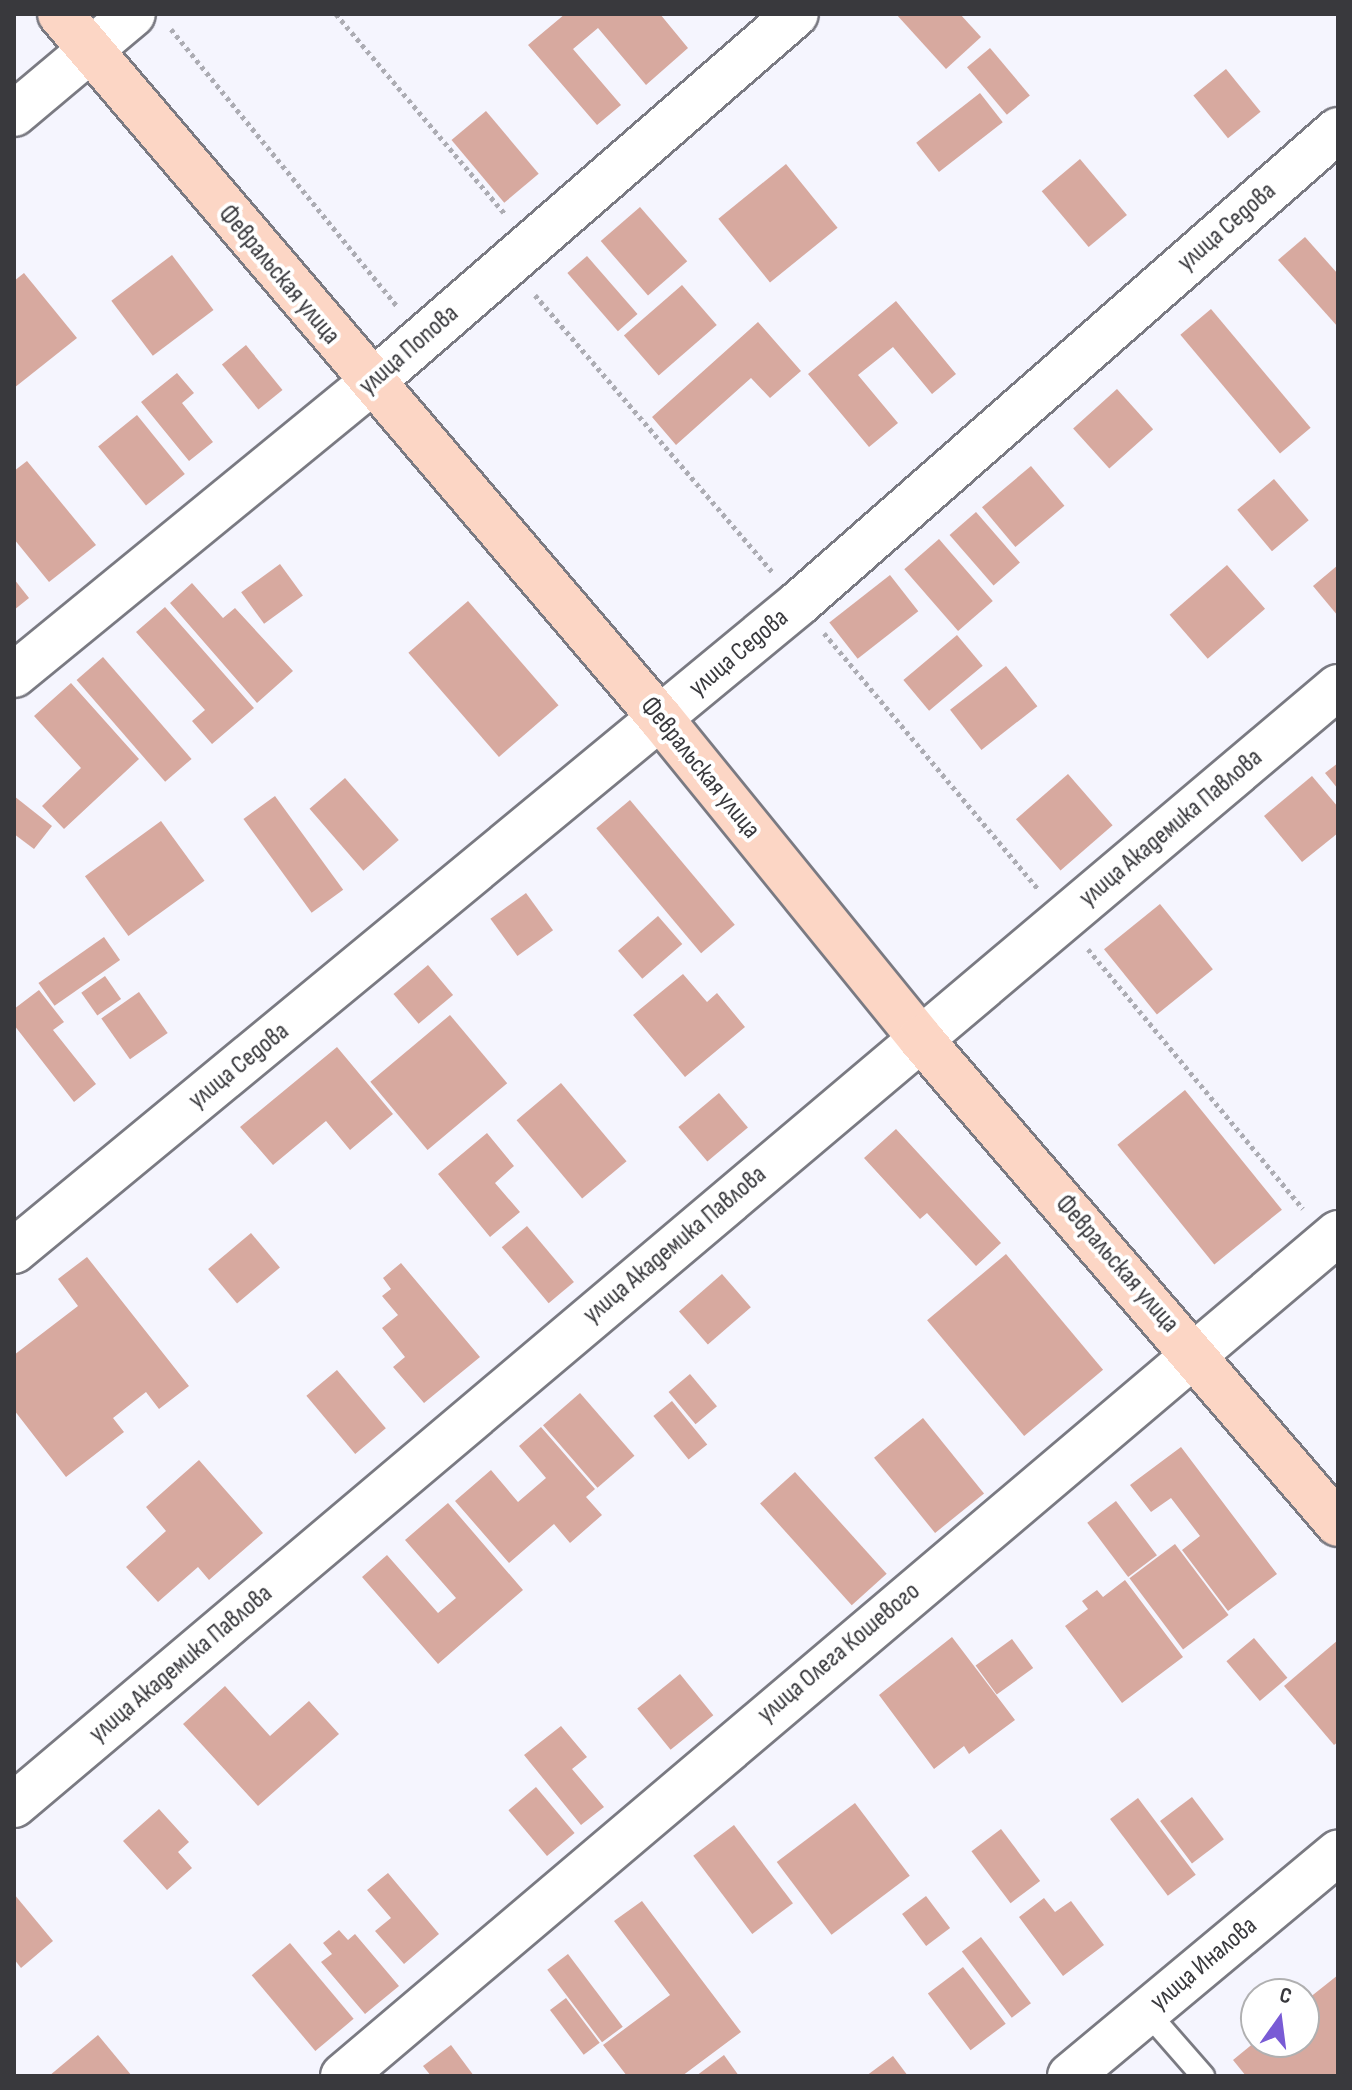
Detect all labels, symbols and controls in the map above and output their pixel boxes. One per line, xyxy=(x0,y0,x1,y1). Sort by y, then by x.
street label: улица Седова xyxy=(1171,176,1283,278)
street label: Февральская улица xyxy=(212,199,346,351)
street label: улица Попова xyxy=(353,298,465,402)
street label: улица Седова xyxy=(683,602,795,704)
street label: Февральская улица xyxy=(634,691,766,845)
street label: улица Академика Павлова xyxy=(1073,742,1269,914)
street label: улица Седова xyxy=(183,1016,295,1116)
street label: улица Академика Павлова xyxy=(577,1159,773,1331)
street label: Февральская улица xyxy=(1049,1189,1185,1339)
street label: улица Олега Кошевого xyxy=(752,1576,926,1730)
street label: улица Академика Павлова xyxy=(83,1578,279,1750)
street label: улица Иналова xyxy=(1144,1910,1264,2018)
north arrow xyxy=(1240,1978,1320,2058)
text: С xyxy=(1277,1982,1294,2011)

